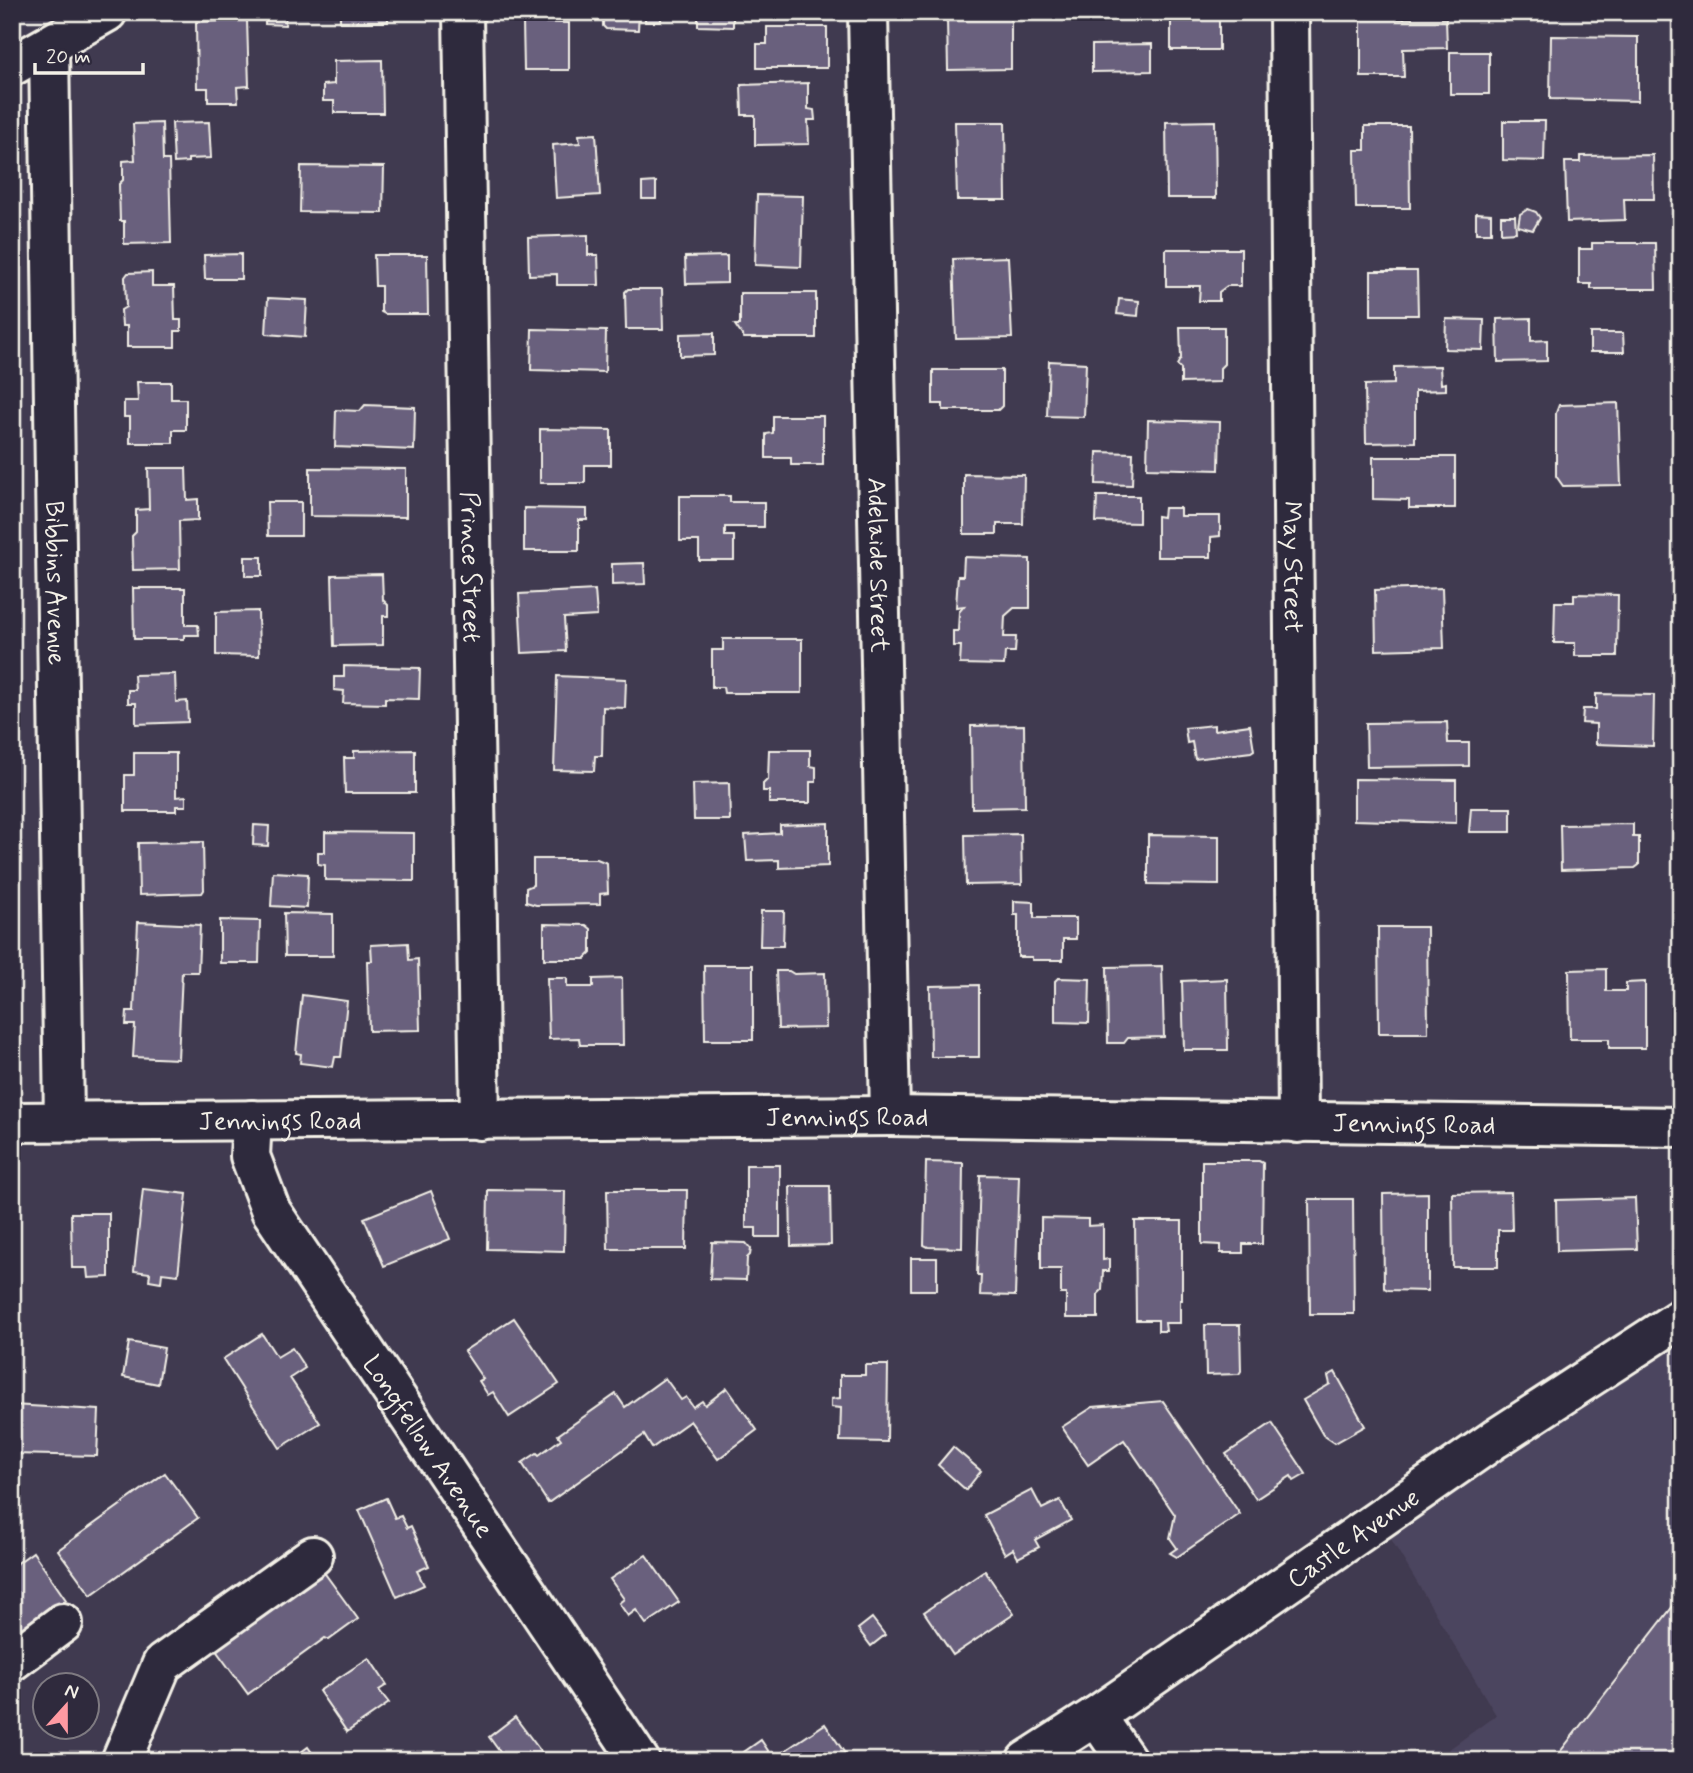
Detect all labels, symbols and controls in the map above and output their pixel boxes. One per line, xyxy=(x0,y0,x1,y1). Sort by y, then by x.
scale bar xyxy=(35,32,144,76)
text: 20 m xyxy=(46,43,91,71)
street label: Adelaide Street xyxy=(858,477,896,653)
street label: Prince Street xyxy=(451,491,488,643)
street label: Bibbins Avenue xyxy=(36,500,73,665)
street label: May Street xyxy=(1274,501,1309,633)
street label: Jennings Road xyxy=(765,1101,929,1138)
street label: Jennings Road xyxy=(198,1105,362,1142)
street label: Jennings Road xyxy=(1332,1107,1496,1145)
street label: Longfellow Avenue xyxy=(354,1349,501,1545)
street label: Castle Avenue xyxy=(1281,1481,1427,1597)
north arrow xyxy=(32,1672,102,1742)
text: N xyxy=(61,1678,82,1705)

